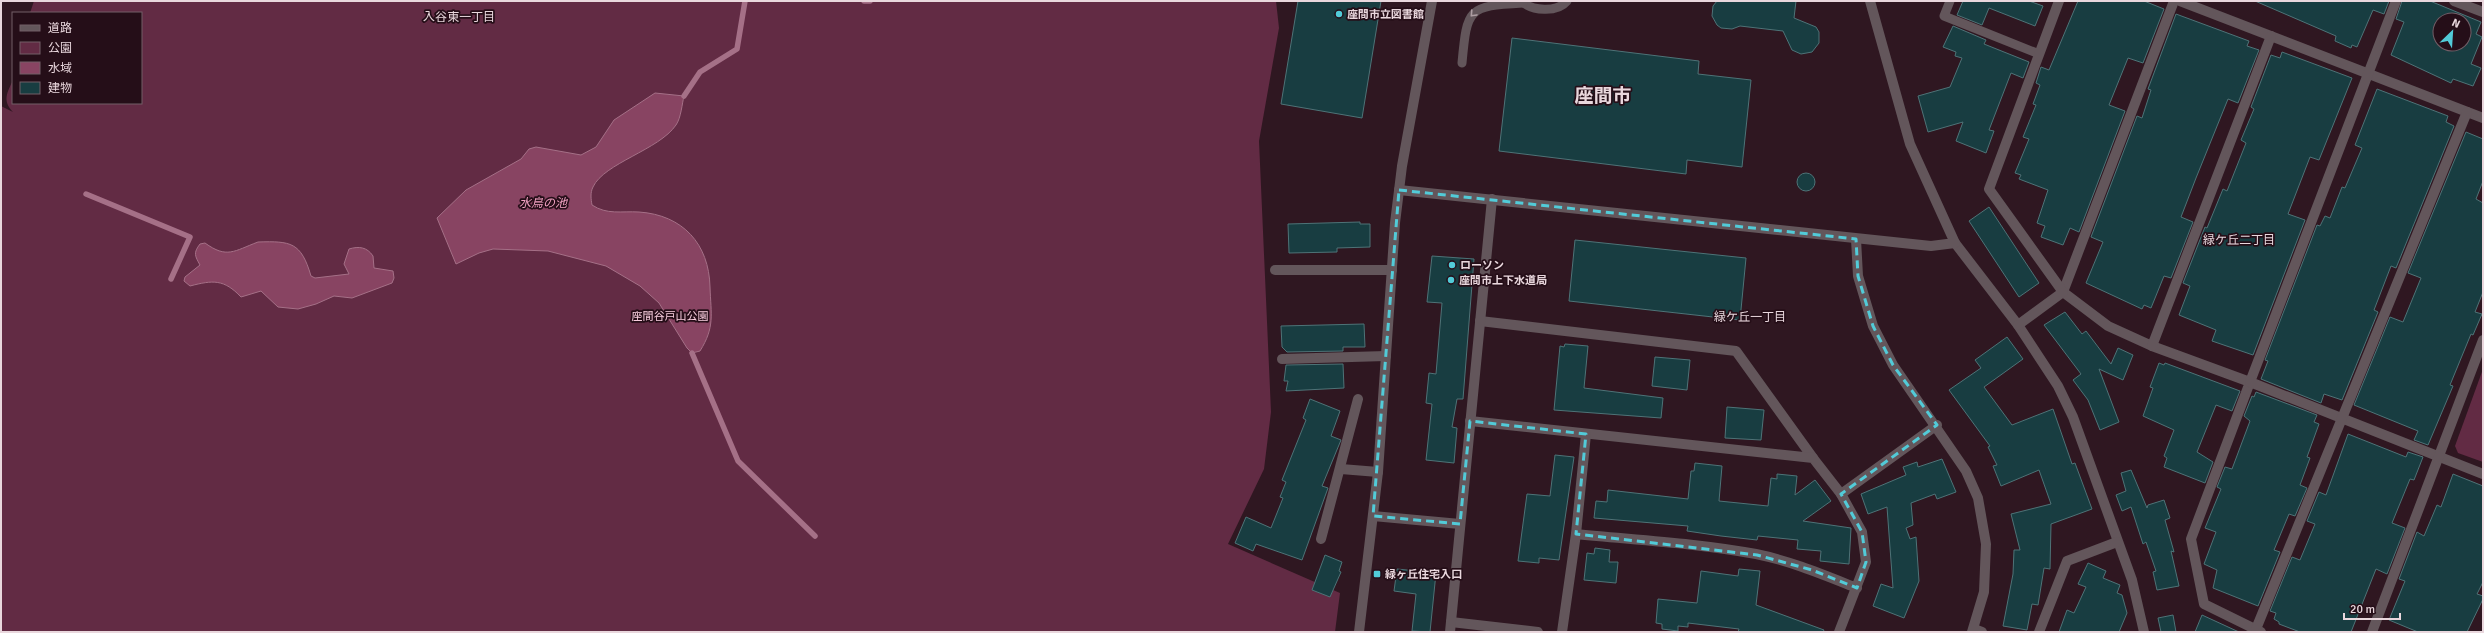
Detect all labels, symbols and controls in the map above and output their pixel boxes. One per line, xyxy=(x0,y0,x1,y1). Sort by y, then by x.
place label: 座間市立図書館 xyxy=(1347,8,1424,21)
marker: 座間市立図書館 xyxy=(1334,9,1344,19)
one-way arrow xyxy=(1471,9,1478,17)
district label: 入谷東一丁目 xyxy=(423,10,495,25)
legend xyxy=(12,12,142,104)
north arrow xyxy=(2432,12,2472,52)
text: N xyxy=(2450,16,2462,31)
text: 道路 xyxy=(48,21,72,36)
text: 公園 xyxy=(48,41,72,56)
text: 水域 xyxy=(48,61,72,76)
text: 建物 xyxy=(48,81,72,96)
district label: 座間市 xyxy=(1574,84,1632,108)
water label: 水鳥の池 xyxy=(519,196,568,211)
district label: 緑ケ丘二丁目 xyxy=(2203,233,2275,248)
place label: ローソン xyxy=(1460,259,1504,272)
marker: ローソン xyxy=(1447,260,1457,270)
place label: 座間市上下水道局 xyxy=(1459,274,1547,287)
marker: 座間市上下水道局 xyxy=(1446,275,1456,285)
park label: 座間谷戸山公園 xyxy=(632,310,709,323)
district label: 緑ケ丘一丁目 xyxy=(1714,310,1786,325)
place label: 緑ヶ丘住宅入口 xyxy=(1385,568,1462,581)
marker: 緑ヶ丘住宅入口 xyxy=(1372,569,1382,579)
scale bar xyxy=(2344,595,2400,621)
text: 20 m xyxy=(2350,602,2375,617)

